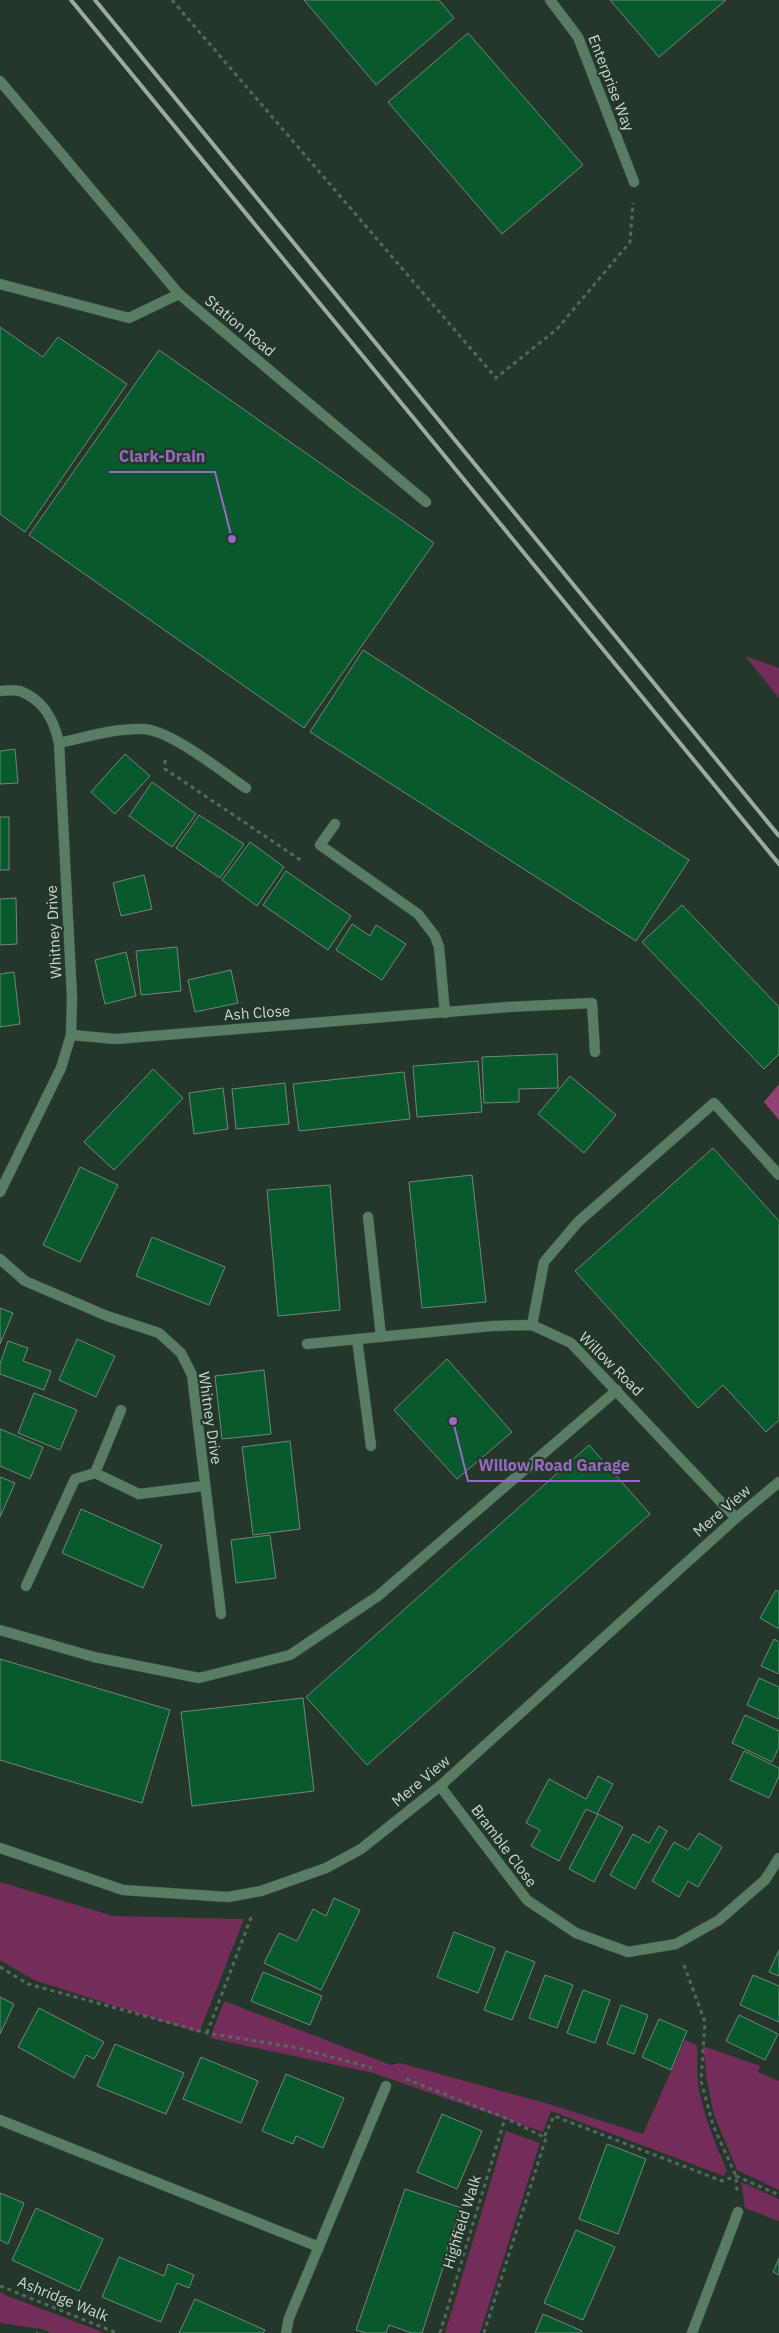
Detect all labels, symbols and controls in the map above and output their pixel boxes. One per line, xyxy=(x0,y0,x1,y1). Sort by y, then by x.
street label: Enterprise Way xyxy=(584,32,639,134)
street label: Station Road xyxy=(201,291,279,361)
callout: Clark-Drain xyxy=(109,441,215,472)
text: Clark-Drain xyxy=(119,446,205,466)
street label: Whitney Drive xyxy=(42,885,65,979)
street label: Ash Close xyxy=(223,1001,291,1024)
street label: Willow Road xyxy=(575,1328,647,1400)
street label: Whitney Drive xyxy=(195,1370,226,1466)
callout: Willow Road Garage xyxy=(468,1450,640,1481)
text: Willow Road Garage xyxy=(478,1455,630,1475)
street label: Mere View xyxy=(689,1480,755,1541)
street label: Mere View xyxy=(388,1750,454,1810)
street label: Bramble Close xyxy=(467,1801,542,1891)
street label: Highfield Walk xyxy=(438,2173,485,2271)
street label: Ashridge Walk xyxy=(15,2272,111,2325)

